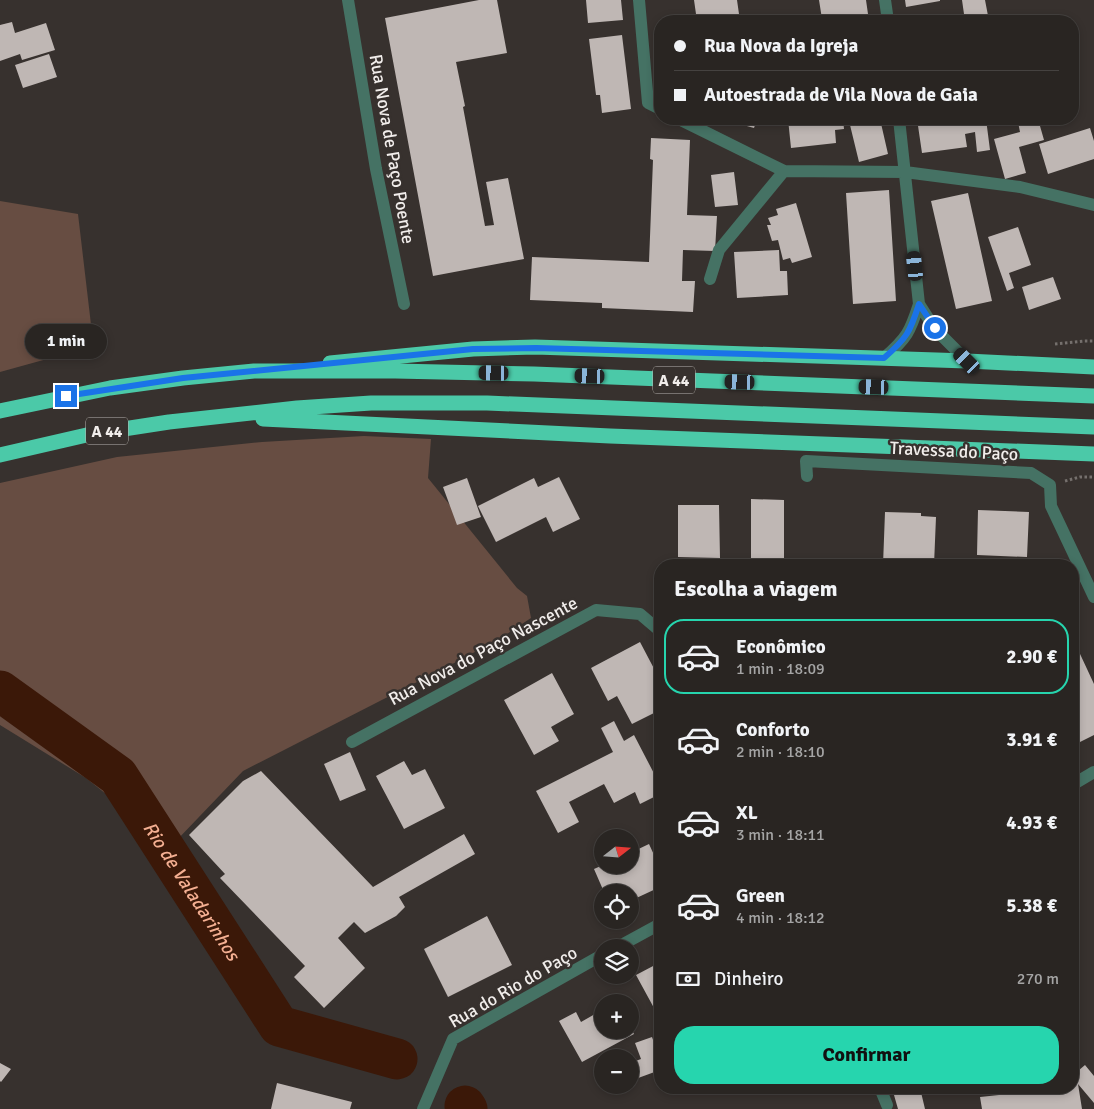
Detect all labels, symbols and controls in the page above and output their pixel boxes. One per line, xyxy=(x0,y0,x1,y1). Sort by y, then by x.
text: Rua Nova da Igreja xyxy=(704,34,858,58)
street label: Rua Nova de Paço Poente xyxy=(364,52,420,246)
text: Autoestrada de Vila Nova de Gaia xyxy=(704,83,978,107)
car xyxy=(905,250,924,282)
route start xyxy=(924,317,946,339)
callout: 1 min xyxy=(25,324,107,358)
text: 1 min xyxy=(47,331,85,351)
car xyxy=(951,345,982,377)
car xyxy=(478,365,509,381)
road number: A 44 xyxy=(653,366,695,394)
car xyxy=(574,368,605,384)
car xyxy=(724,374,755,390)
car xyxy=(858,379,889,395)
route end xyxy=(55,385,77,407)
road number: A 44 xyxy=(86,418,128,444)
street label: Travessa do Paço xyxy=(889,437,1019,465)
text: Escolha a viagem xyxy=(674,575,838,602)
street label: Rua Nova do Paço Nascente xyxy=(385,592,581,710)
icon: car xyxy=(676,634,721,679)
text: Econômico xyxy=(736,635,826,659)
text: 2.90 € xyxy=(1006,645,1057,669)
text: 1 min · 18:09 xyxy=(736,659,825,679)
icon: car xyxy=(676,717,721,762)
text: Conforto xyxy=(736,718,810,742)
text: 3.91 € xyxy=(1006,728,1057,752)
text: 2 min · 18:10 xyxy=(736,742,825,762)
icon: car xyxy=(676,800,721,845)
text: XL xyxy=(736,801,758,825)
text: 4.93 € xyxy=(1006,811,1057,835)
water label: Rio de Valadarinhos xyxy=(138,817,246,967)
text: 3 min · 18:11 xyxy=(736,825,825,845)
north arrow xyxy=(594,829,639,874)
map controls xyxy=(594,829,639,1094)
icon: car xyxy=(676,883,721,928)
button: locate xyxy=(594,884,639,929)
text: Green xyxy=(736,884,785,908)
text: 5.38 € xyxy=(1006,894,1057,918)
text: 4 min · 18:12 xyxy=(736,908,825,928)
button: layers xyxy=(594,939,639,984)
street label: Rua do Rio do Paço xyxy=(445,941,581,1033)
icon: cash xyxy=(674,965,702,993)
text: Dinheiro xyxy=(714,967,783,991)
text: 270 m xyxy=(1017,969,1059,989)
button: + xyxy=(594,994,639,1039)
button: Confirmar xyxy=(674,1026,1059,1084)
button: − xyxy=(594,1049,639,1094)

